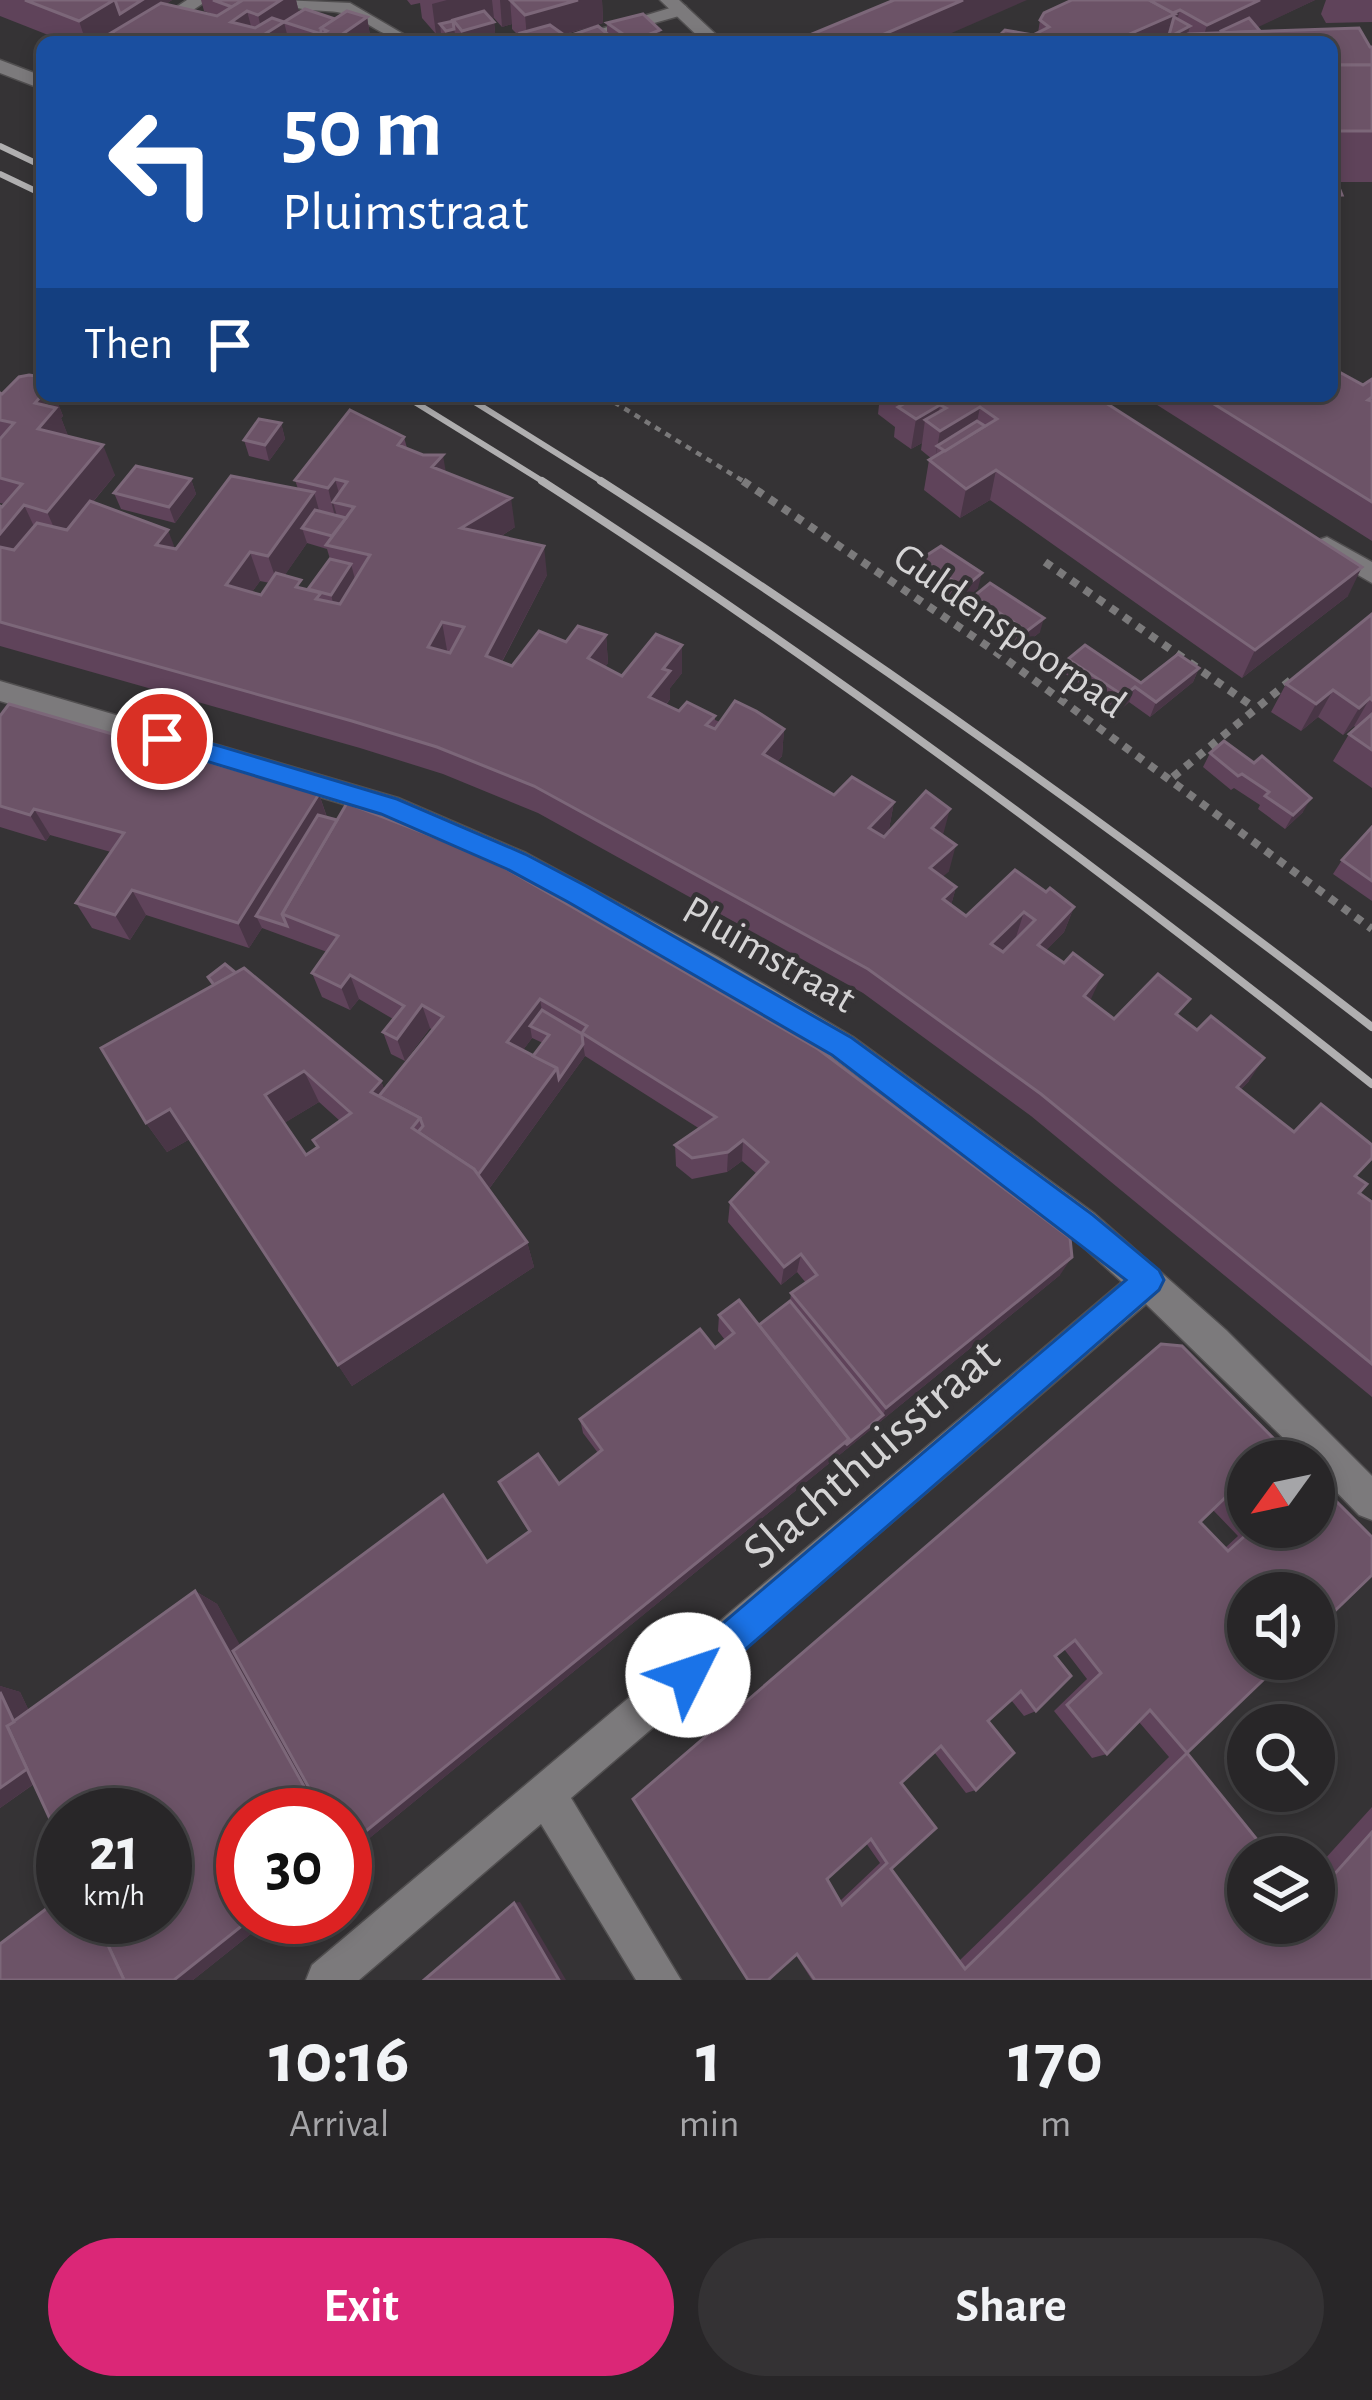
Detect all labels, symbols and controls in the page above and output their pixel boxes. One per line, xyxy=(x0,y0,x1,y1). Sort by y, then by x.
icon: left xyxy=(84,84,240,240)
text: 50 m xyxy=(282,88,443,172)
text: Pluimstraat xyxy=(282,186,528,240)
icon: arrive xyxy=(197,312,263,378)
text: Then xyxy=(84,322,173,367)
street label: Guldenspoorpad xyxy=(886,535,1134,726)
pin xyxy=(111,688,213,790)
icon: arrive xyxy=(129,706,195,772)
street label: Pluimstraat xyxy=(675,889,863,1021)
street label: Slachthuisstraat xyxy=(734,1330,1009,1578)
north arrow xyxy=(1227,1440,1335,1548)
map controls xyxy=(1227,1440,1335,1944)
button: sound xyxy=(1227,1572,1335,1680)
position arrow xyxy=(625,1612,751,1738)
button: search xyxy=(1227,1704,1335,1812)
speed limit sign: 30 xyxy=(216,1788,372,1944)
text: 21 xyxy=(89,1821,139,1881)
button: layers xyxy=(1227,1836,1335,1944)
text: km/h xyxy=(83,1881,145,1911)
text: 10:16 xyxy=(269,2023,410,2095)
text: 1 xyxy=(696,2023,722,2095)
text: 170 xyxy=(1008,2023,1103,2095)
text: Arrival xyxy=(289,2105,389,2144)
text: min xyxy=(679,2105,739,2144)
text: m xyxy=(1040,2105,1071,2144)
button: Exit xyxy=(48,2238,674,2376)
button: Share xyxy=(698,2238,1324,2376)

